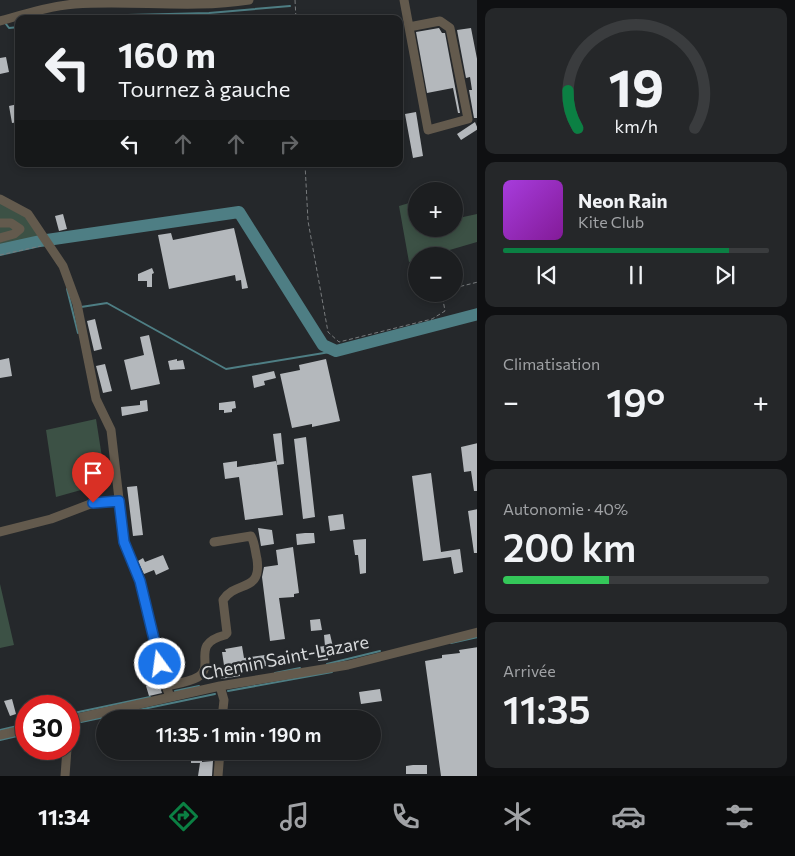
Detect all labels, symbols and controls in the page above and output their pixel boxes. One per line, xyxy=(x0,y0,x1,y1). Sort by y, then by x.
text: 160 m xyxy=(118,32,216,75)
icon: left xyxy=(35,35,100,100)
text: 19 xyxy=(608,54,664,118)
text: Tournez à gauche xyxy=(118,75,290,102)
text: km/h xyxy=(614,115,658,137)
icon: left xyxy=(116,130,144,158)
icon: ahead xyxy=(169,130,197,158)
icon: ahead xyxy=(222,130,250,158)
icon: right xyxy=(275,130,303,158)
map controls xyxy=(408,182,463,302)
button: + xyxy=(408,182,463,237)
text: Neon Rain xyxy=(578,189,668,212)
text: Kite Club xyxy=(578,212,644,231)
button: − xyxy=(408,247,463,302)
icon: previous xyxy=(533,261,561,289)
icon: pause xyxy=(622,261,650,289)
icon: next xyxy=(711,261,739,289)
text: Climatisation xyxy=(503,354,600,373)
text: 19° xyxy=(606,378,665,425)
text: − xyxy=(503,384,519,418)
text: + xyxy=(753,384,769,418)
pin xyxy=(72,452,114,503)
icon: arrive xyxy=(79,459,107,487)
text: Autonomie · 40% xyxy=(503,499,628,518)
text: 200 km xyxy=(503,523,636,570)
street label: Chemin Saint-Lazare xyxy=(199,630,371,684)
position arrow xyxy=(133,637,185,689)
text: Arrivée xyxy=(503,661,556,680)
text: 11:35 xyxy=(503,685,591,732)
speed limit sign: 30 xyxy=(15,695,80,760)
text: 11:35 · 1 min · 190 m xyxy=(156,723,321,746)
icon: directions xyxy=(166,799,201,834)
icon: music xyxy=(277,799,312,834)
icon: phone xyxy=(388,799,423,834)
icon: climate xyxy=(500,799,535,834)
icon: car xyxy=(611,799,646,834)
icon: filters xyxy=(722,799,757,834)
text: 11:34 xyxy=(38,803,90,830)

